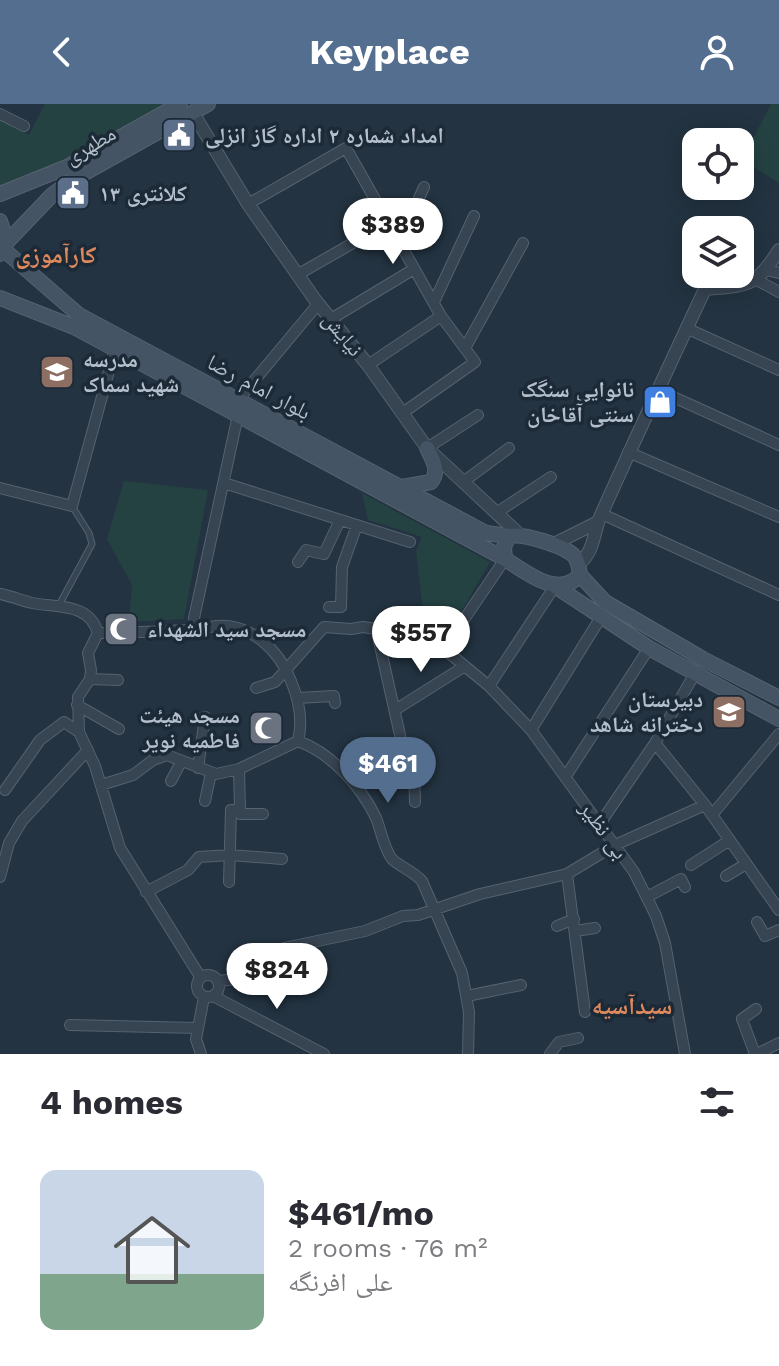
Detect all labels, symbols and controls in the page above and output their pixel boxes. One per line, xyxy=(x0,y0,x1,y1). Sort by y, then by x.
icon: back xyxy=(40,30,84,74)
icon: person xyxy=(695,30,739,74)
text: Keyplace xyxy=(309,31,470,73)
public building icon: امداد شماره ۲ اداره گاز انزلی xyxy=(160,116,198,154)
street label: مطهری xyxy=(60,120,120,170)
place label: امداد شماره ۲ اداره گاز انزلی xyxy=(205,123,444,149)
map controls xyxy=(682,128,754,288)
button: locate xyxy=(682,128,754,200)
public building icon: کلانتری ۱۳ xyxy=(54,174,92,212)
place label: کلانتری ۱۳ xyxy=(99,181,187,207)
pin: $389 xyxy=(346,198,440,266)
text: $389 xyxy=(361,209,425,239)
button: layers xyxy=(682,216,754,288)
district label: کارآموزی xyxy=(16,241,97,269)
street label: نیایش xyxy=(317,307,368,362)
place label: مدرسه شهید سماک xyxy=(83,347,179,397)
street label: بلوار امام رضا xyxy=(202,349,315,426)
school or university icon: مدرسه شهید سماک xyxy=(38,353,76,391)
place label: نانوایی سنگک سنتی آقاخان xyxy=(521,377,634,428)
shop icon: نانوایی سنگک سنتی آقاخان xyxy=(641,383,679,421)
pin: $557 xyxy=(374,606,468,674)
mosque icon: مسجد سید الشهداء xyxy=(102,610,140,648)
place label: مسجد سید الشهداء xyxy=(147,617,306,642)
text: $557 xyxy=(390,617,452,647)
place label: دبیرستان دخترانه شاهد xyxy=(590,687,703,737)
school or university icon: دبیرستان دخترانه شاهد xyxy=(710,693,748,731)
place label: مسجد هیئت فاطمیه نویر xyxy=(139,703,240,753)
mosque icon: مسجد هیئت فاطمیه نویر xyxy=(247,709,285,747)
pin: $461 xyxy=(341,737,435,805)
text: $461 xyxy=(358,748,418,778)
street label: بی نظیر xyxy=(573,795,633,864)
pin: $824 xyxy=(230,943,324,1011)
text: $824 xyxy=(245,954,309,984)
district label: سیدآسیه xyxy=(592,992,672,1020)
icon: filters xyxy=(695,1080,739,1124)
text: 4 homes xyxy=(40,1082,183,1122)
text: $461/mo xyxy=(288,1193,434,1233)
icon: home xyxy=(104,1202,200,1298)
text: 2 rooms · 76 m² xyxy=(288,1233,487,1263)
text: علی افرنگه xyxy=(288,1267,393,1297)

